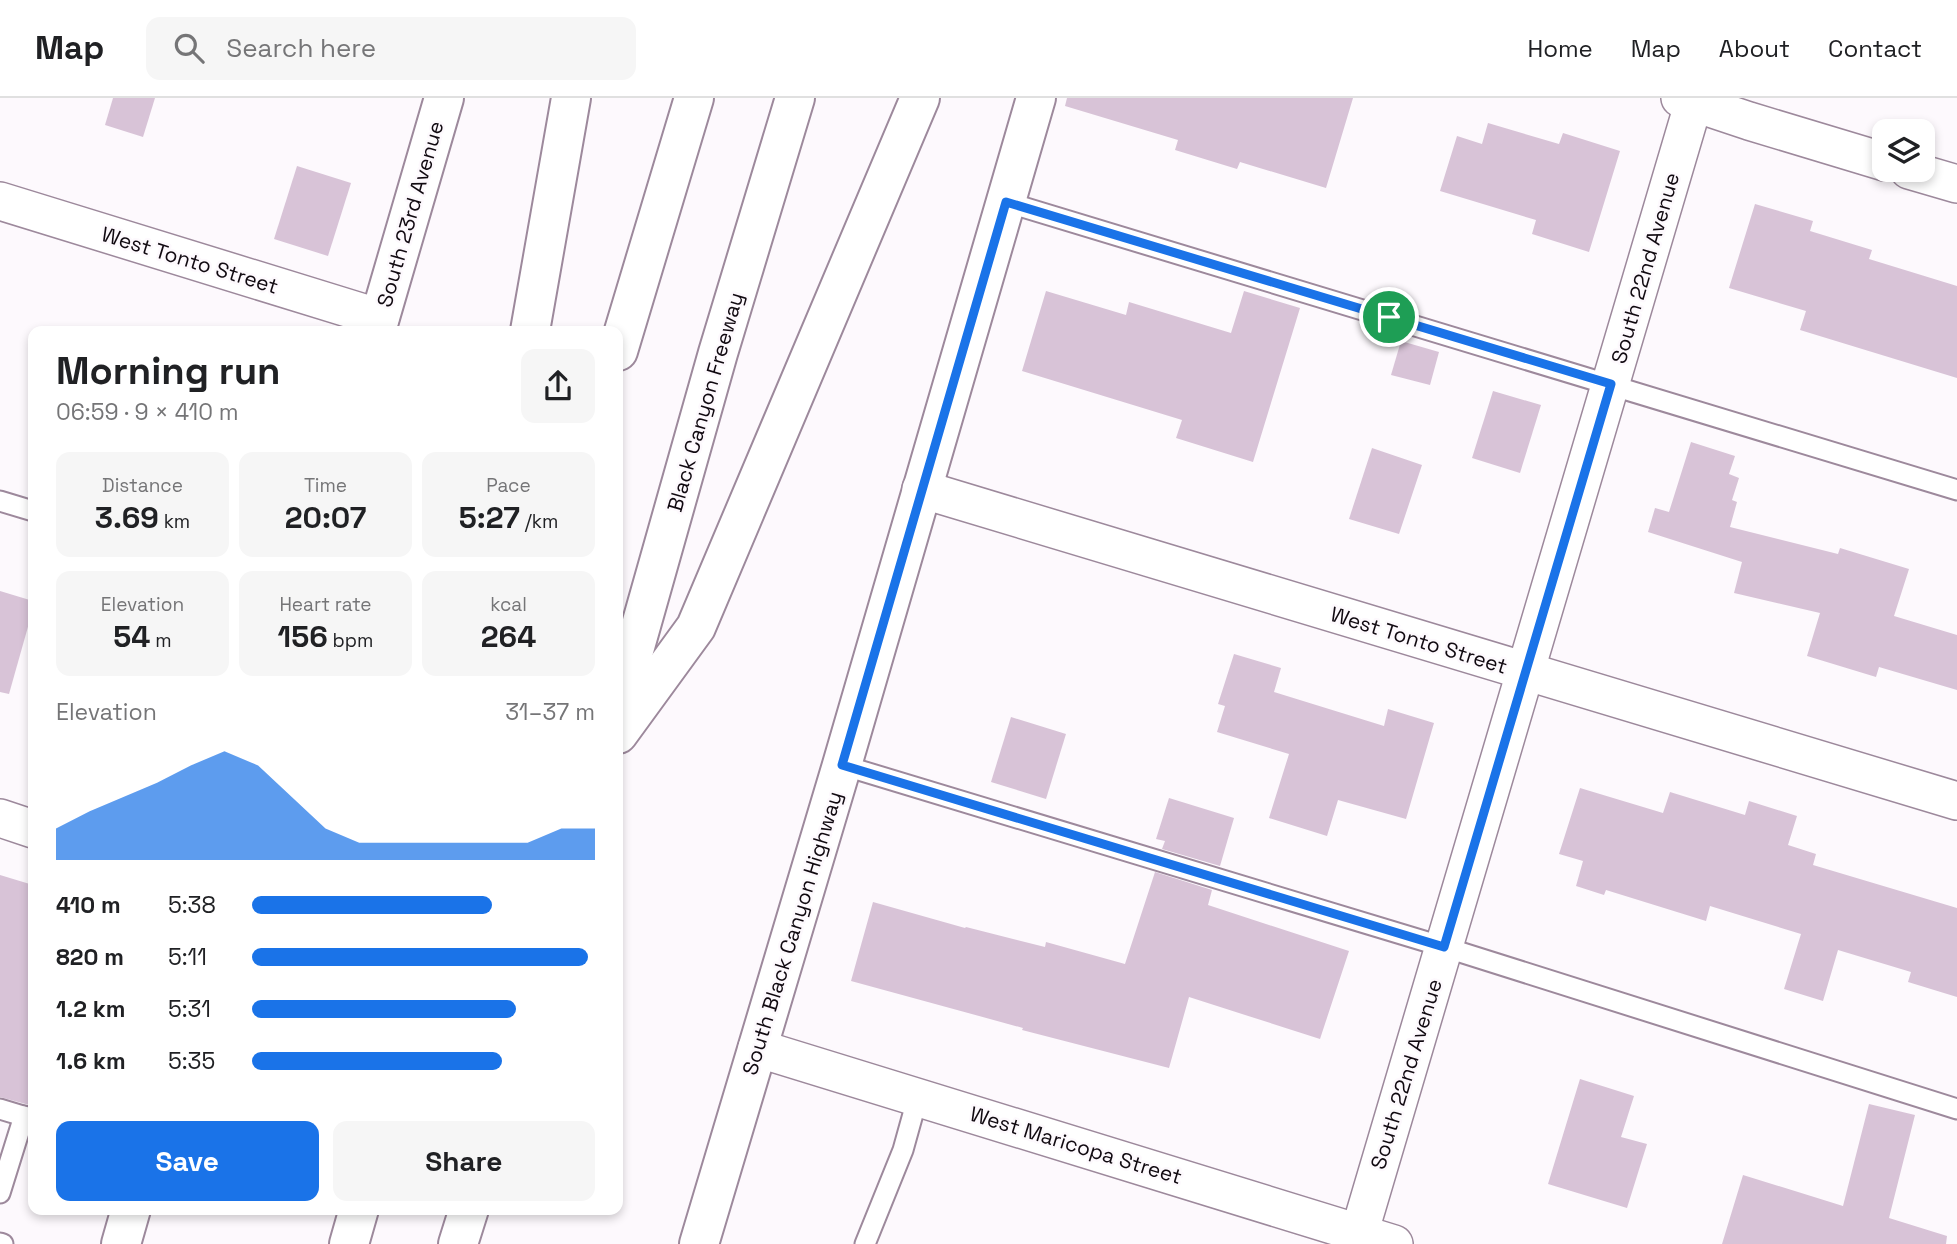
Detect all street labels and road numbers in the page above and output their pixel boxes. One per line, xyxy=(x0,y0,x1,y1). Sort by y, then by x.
street label: South 23rd Avenue xyxy=(371,118,449,310)
street label: South 22nd Avenue xyxy=(1605,169,1685,367)
street label: West Tonto Street xyxy=(98,220,282,300)
street label: Black Canyon Freeway xyxy=(661,289,749,515)
street label: West Tonto Street xyxy=(1327,600,1511,680)
street label: South Black Canyon Highway xyxy=(736,788,848,1078)
street label: South 22nd Avenue xyxy=(1364,976,1448,1172)
street label: West Maricopa Street xyxy=(967,1100,1185,1190)

